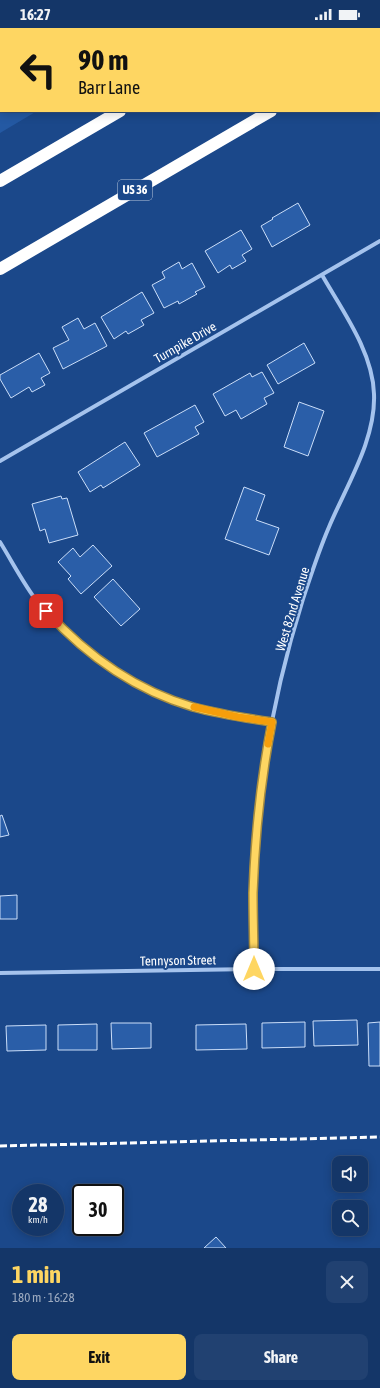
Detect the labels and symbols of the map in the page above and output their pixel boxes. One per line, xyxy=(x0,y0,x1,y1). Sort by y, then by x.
road number: US 36 xyxy=(118,180,152,200)
street label: Turnpike Drive xyxy=(152,319,219,366)
street label: West 82nd Avenue xyxy=(273,565,312,653)
pin xyxy=(29,594,63,628)
position arrow xyxy=(233,948,275,990)
street label: Tennyson Street xyxy=(140,952,216,969)
speed limit sign: 30 xyxy=(72,1184,124,1236)

